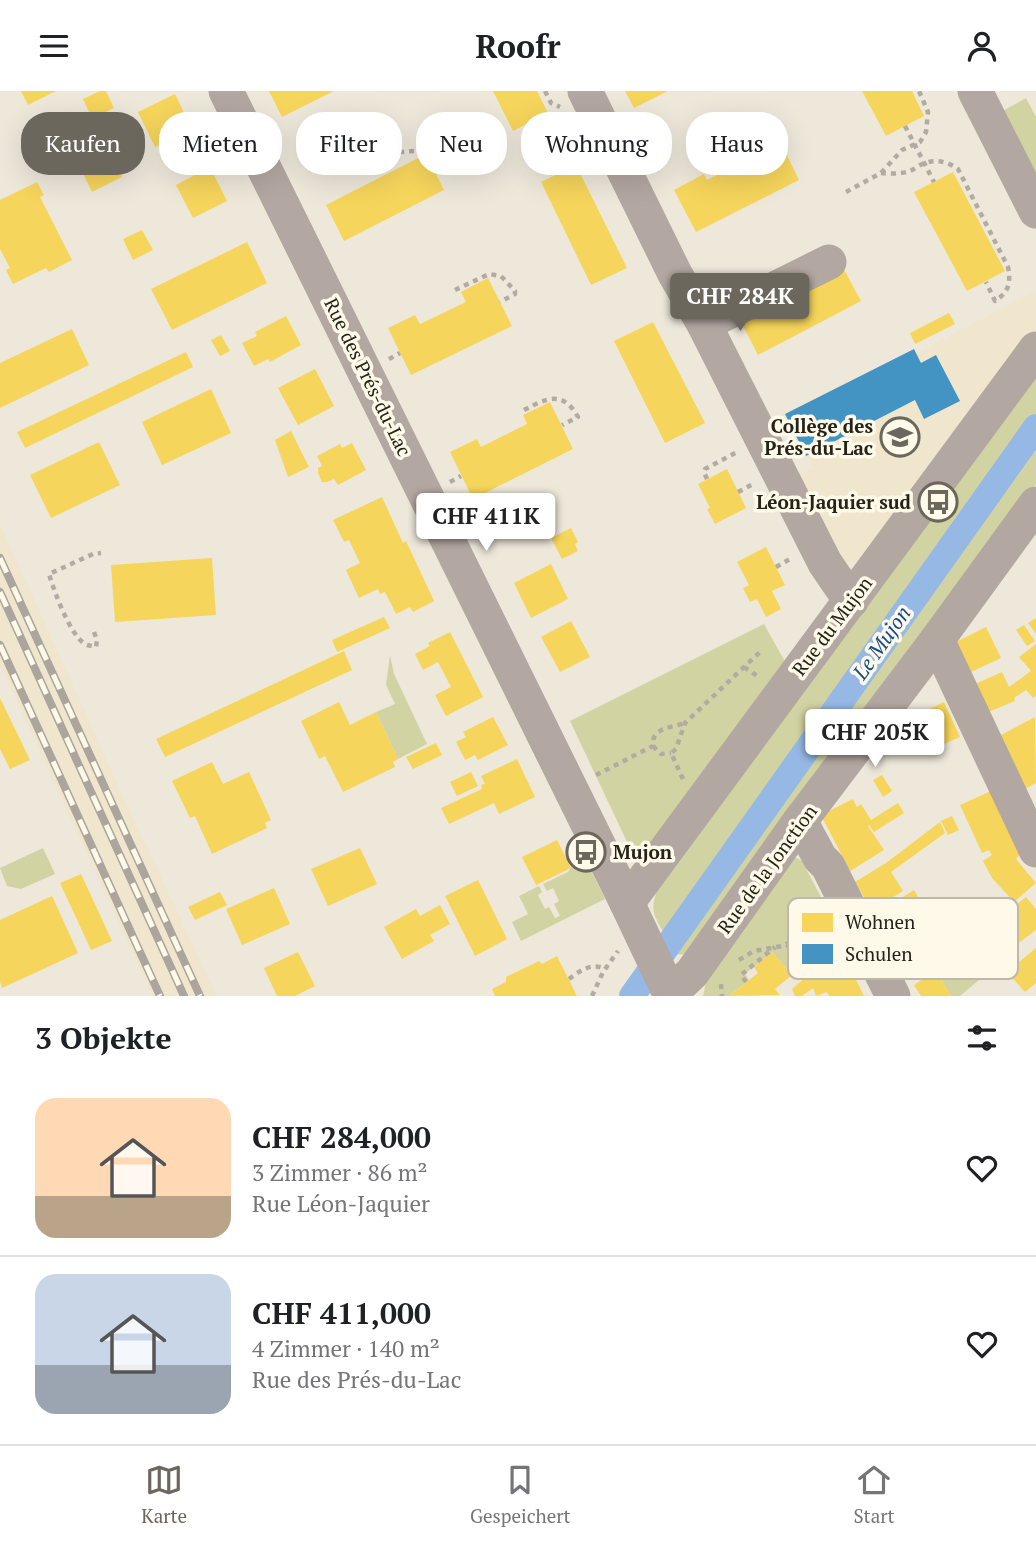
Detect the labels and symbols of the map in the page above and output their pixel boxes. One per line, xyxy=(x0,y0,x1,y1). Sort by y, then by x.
pin: CHF 284K xyxy=(668,273,812,333)
street label: Rue des Prés-du-Lac xyxy=(319,294,418,460)
place label: Collège des Prés-du-Lac xyxy=(764,413,873,460)
school or university icon: Collège des Prés-du-Lac xyxy=(879,416,921,458)
bus stop icon: Léon-Jaquier sud xyxy=(917,481,959,523)
place label: Léon-Jaquier sud xyxy=(756,489,912,514)
pin: CHF 411K xyxy=(414,493,558,553)
street label: Rue du Mujon xyxy=(786,571,877,680)
water label: Le Mujon xyxy=(845,600,917,685)
pin: CHF 205K xyxy=(803,709,947,769)
street label: Rue de la Jonction xyxy=(711,799,822,938)
bus stop icon: Mujon xyxy=(565,831,607,873)
place label: Mujon xyxy=(613,839,673,864)
legend xyxy=(788,898,1018,979)
text: Wohnen xyxy=(845,909,915,934)
text: Schulen xyxy=(845,941,913,966)

